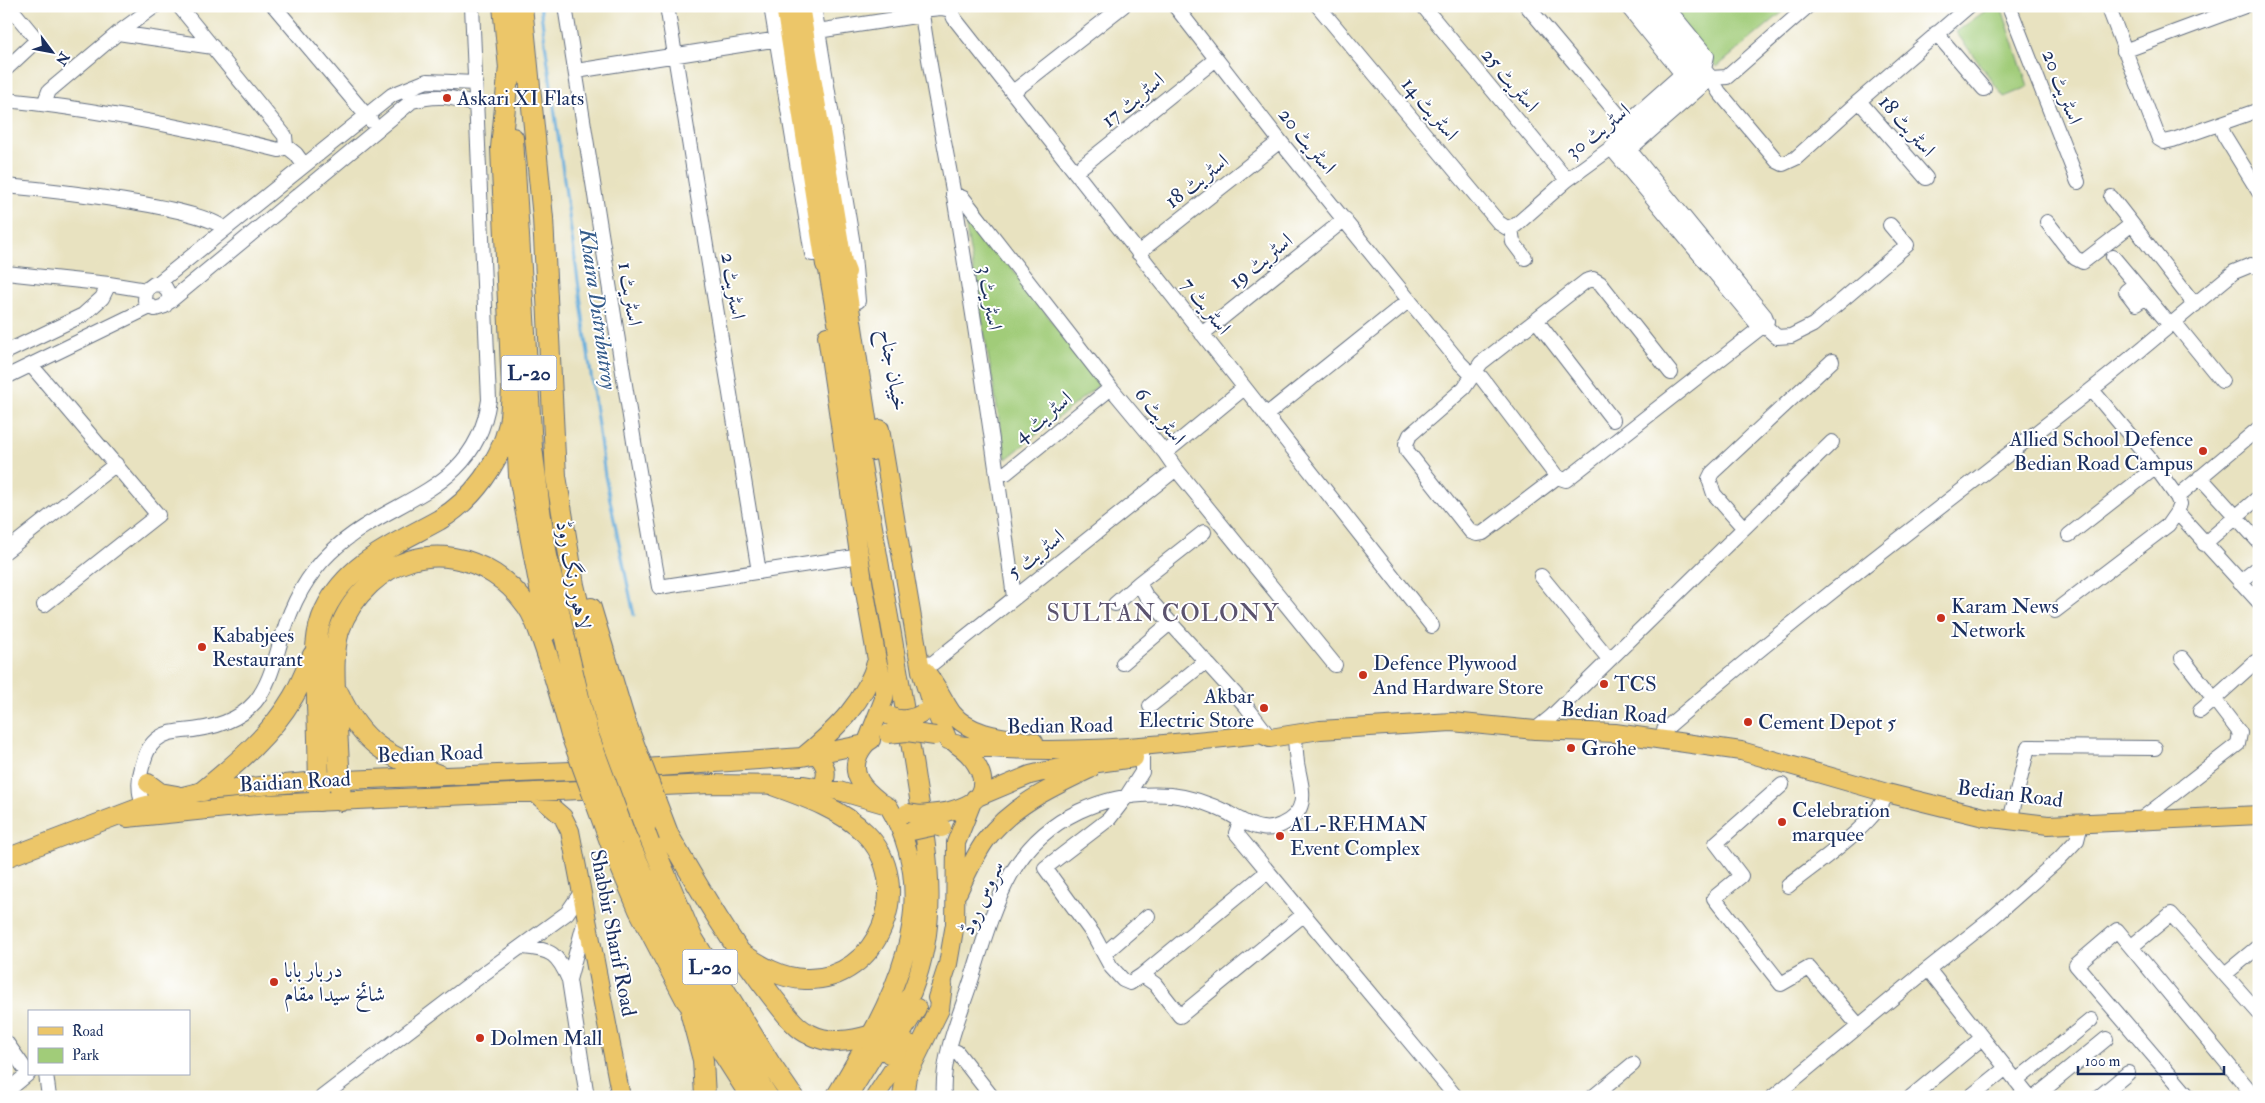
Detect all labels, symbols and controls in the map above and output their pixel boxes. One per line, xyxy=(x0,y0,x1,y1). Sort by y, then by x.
north arrow xyxy=(28,28,78,78)
street label: اسٹریٹ 25 xyxy=(1475,42,1545,118)
street label: اسٹریٹ 20 xyxy=(2035,46,2089,128)
text: N xyxy=(52,48,74,69)
street label: اسٹریٹ 17 xyxy=(1096,66,1170,134)
street label: اسٹریٹ 14 xyxy=(1395,71,1465,147)
place label: Askari XI Flats xyxy=(456,85,584,112)
street label: اسٹریٹ 18 xyxy=(1873,89,1941,163)
marker: Askari XI Flats xyxy=(441,92,453,104)
street label: اسٹریٹ 30 xyxy=(1560,97,1636,165)
street label: اسٹریٹ 20 xyxy=(1272,102,1342,180)
street label: اسٹریٹ 18 xyxy=(1160,148,1234,214)
water label: Khaira Distributroy xyxy=(573,226,623,392)
street label: اسٹریٹ 19 xyxy=(1223,227,1299,295)
street label: اسٹریٹ 2 xyxy=(714,251,752,321)
street label: اسٹریٹ 1 xyxy=(612,260,648,328)
street label: اسٹریٹ 3 xyxy=(972,264,1008,332)
street label: اسٹریٹ 7 xyxy=(1175,272,1237,340)
street label: خیبان جناح xyxy=(868,327,913,414)
road number: L-20 xyxy=(502,356,556,390)
street label: اسٹریٹ 6 xyxy=(1128,381,1192,451)
street label: اسٹریٹ 4 xyxy=(1008,385,1078,449)
place label: Allied School Defence Bedian Road Campus xyxy=(2008,426,2193,477)
marker: Allied School Defence Bedian Road Campus xyxy=(2197,445,2209,457)
street label: لاہور رنگ روڈ xyxy=(549,519,597,631)
street label: اسٹریٹ 5 xyxy=(1002,523,1070,585)
place label: Karam News Network xyxy=(1951,593,2059,644)
district label: SULTAN COLONY xyxy=(1046,598,1280,629)
marker: Karam News Network xyxy=(1935,612,1947,624)
place label: Kababjees Restaurant xyxy=(212,622,303,673)
marker: Kababjees Restaurant xyxy=(196,641,208,653)
place label: Defence Plywood And Hardware Store xyxy=(1372,650,1543,701)
marker: Defence Plywood And Hardware Store xyxy=(1357,669,1369,681)
place label: TCS xyxy=(1614,671,1657,698)
marker: TCS xyxy=(1598,678,1610,690)
place label: Akbar Electric Store xyxy=(1138,683,1254,734)
street label: Bedian Road xyxy=(1560,696,1669,730)
marker: Akbar Electric Store xyxy=(1258,702,1270,714)
place label: Cement Depot 5 xyxy=(1758,709,1897,736)
street label: Bedian Road xyxy=(1007,712,1114,740)
marker: Cement Depot 5 xyxy=(1742,716,1754,728)
place label: Grohe xyxy=(1581,735,1636,762)
street label: Bedian Road xyxy=(376,739,484,769)
marker: Grohe xyxy=(1565,742,1577,754)
street label: Baidian Road xyxy=(239,766,352,798)
street label: Bedian Road xyxy=(1956,774,2065,814)
place label: Celebration marquee xyxy=(1792,797,1890,848)
place label: AL-REHMAN Event Complex xyxy=(1289,811,1427,862)
marker: Celebration marquee xyxy=(1776,816,1788,828)
marker: AL-REHMAN Event Complex xyxy=(1274,830,1286,842)
street label: Shabbir Sharif Road xyxy=(584,847,643,1019)
street label: سروس روڈ xyxy=(954,857,1010,939)
road number: L-20 xyxy=(682,950,738,984)
place label: دربار بابا شائخ سیدا مقام xyxy=(284,957,385,1012)
marker: دربار بابا شائخ سیدا مقام xyxy=(268,976,280,988)
legend xyxy=(28,1010,190,1076)
text: Road xyxy=(72,1022,104,1041)
place label: Dolmen Mall xyxy=(490,1025,603,1052)
marker: Dolmen Mall xyxy=(474,1032,486,1044)
scale bar xyxy=(2078,1043,2224,1075)
text: Park xyxy=(72,1046,99,1065)
text: 100 m xyxy=(2085,1052,2121,1071)

